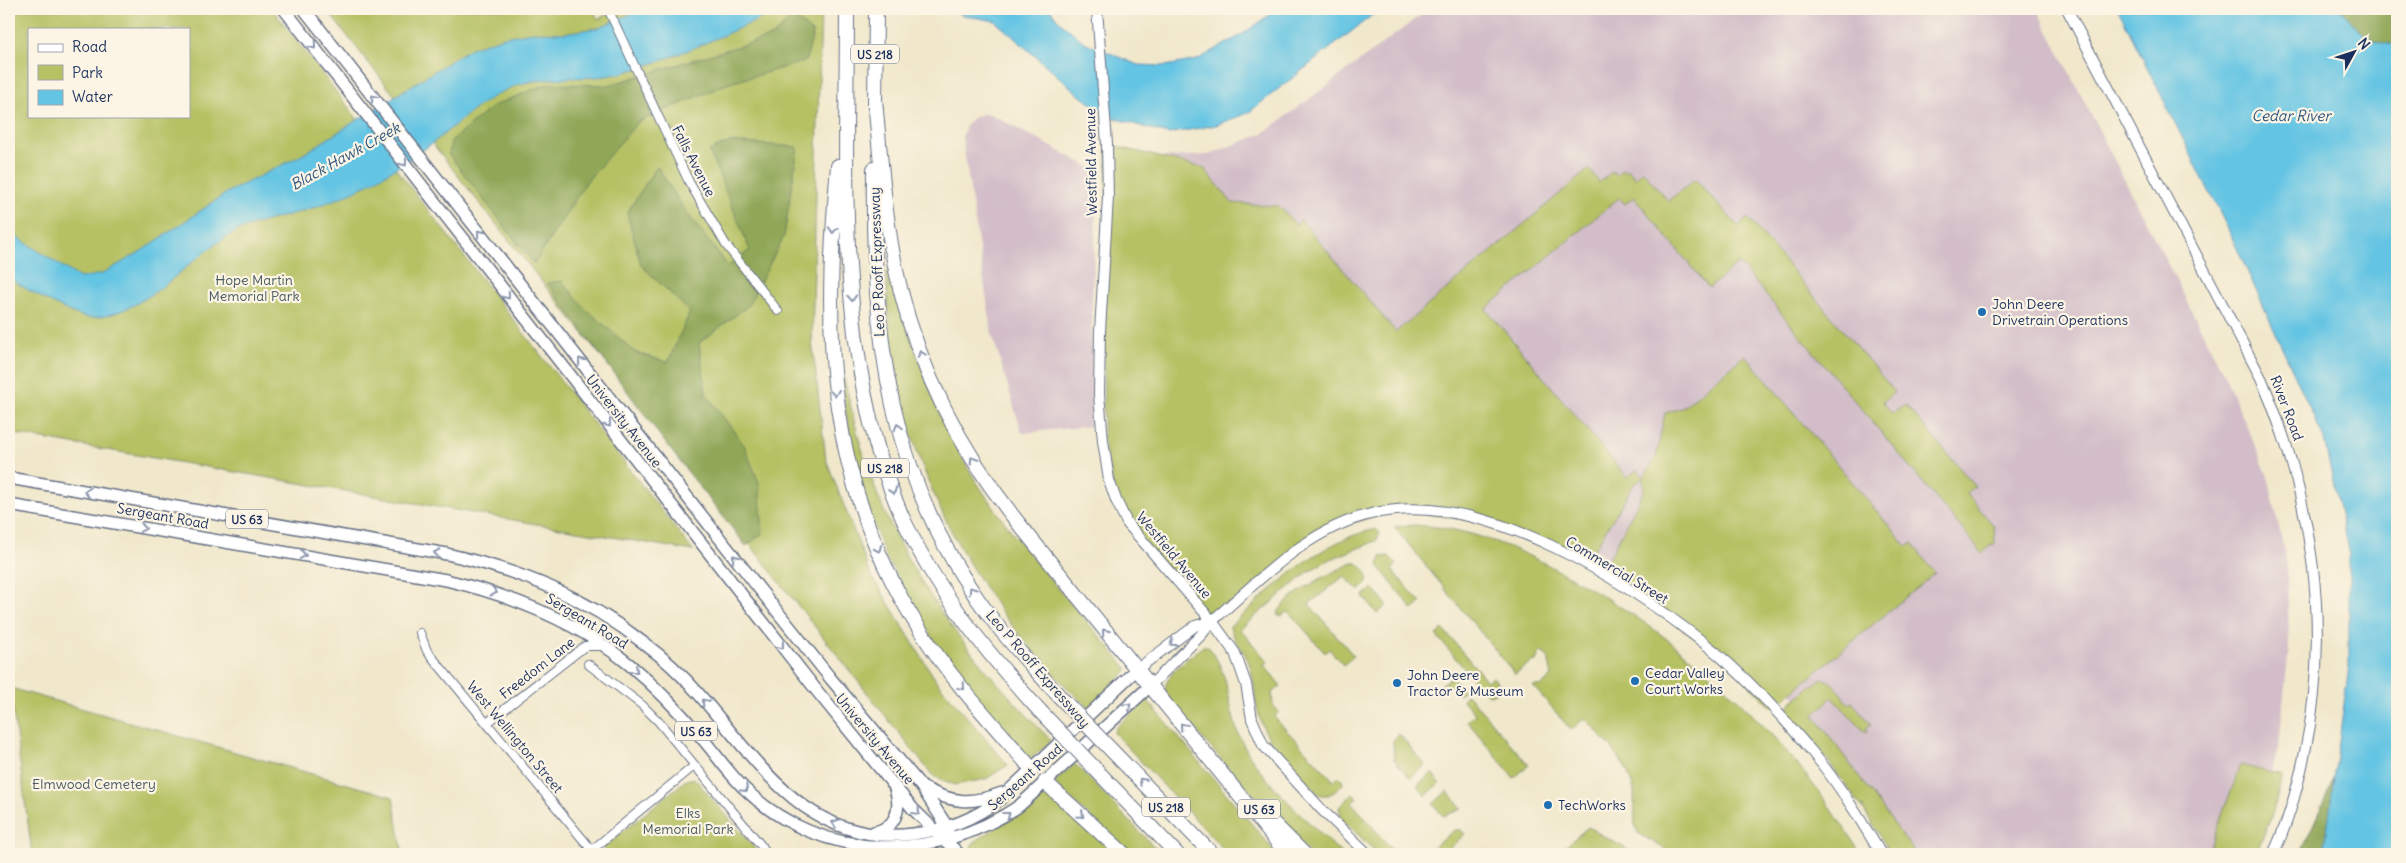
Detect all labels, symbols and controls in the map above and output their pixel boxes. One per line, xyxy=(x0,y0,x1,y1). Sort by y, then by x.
legend xyxy=(28,28,190,118)
north arrow xyxy=(2328,28,2378,78)
text: N xyxy=(2354,34,2374,53)
text: Road xyxy=(72,37,107,56)
one-way arrow xyxy=(308,40,316,49)
road number: US 218 xyxy=(851,44,899,64)
text: Park xyxy=(72,63,103,82)
text: Water xyxy=(72,87,113,106)
one-way arrow xyxy=(371,95,379,104)
water label: Cedar River xyxy=(2251,106,2332,125)
street label: Westfield Avenue xyxy=(1081,108,1101,216)
water label: Black Hawk Creek xyxy=(287,117,404,194)
street label: Falls Avenue xyxy=(668,122,720,200)
one-way arrow xyxy=(399,157,407,166)
street label: Leo P Rooff Expressway xyxy=(865,187,889,337)
one-way arrow xyxy=(828,227,839,235)
one-way arrow xyxy=(478,230,486,239)
park label: Hope Martin Memorial Park xyxy=(208,271,300,305)
one-way arrow xyxy=(502,290,511,299)
one-way arrow xyxy=(846,295,857,303)
place label: John Deere Drivetrain Operations xyxy=(1992,295,2128,329)
marker: John Deere Drivetrain Operations xyxy=(1976,306,1988,318)
one-way arrow xyxy=(917,350,927,359)
one-way arrow xyxy=(578,358,586,367)
street label: University Avenue xyxy=(582,371,666,471)
street label: River Road xyxy=(2266,373,2308,443)
one-way arrow xyxy=(829,389,840,397)
one-way arrow xyxy=(602,418,610,427)
one-way arrow xyxy=(894,424,904,432)
one-way arrow xyxy=(969,456,979,465)
road number: US 218 xyxy=(861,458,909,478)
one-way arrow xyxy=(887,486,897,495)
one-way arrow xyxy=(83,487,92,497)
street label: Sergeant Road xyxy=(116,499,210,533)
street label: Westfield Avenue xyxy=(1132,508,1216,602)
road number: US 63 xyxy=(226,509,268,528)
one-way arrow xyxy=(139,522,147,532)
street label: Commercial Street xyxy=(1562,532,1672,608)
one-way arrow xyxy=(871,544,882,553)
one-way arrow xyxy=(433,548,441,558)
one-way arrow xyxy=(300,549,308,560)
one-way arrow xyxy=(732,555,740,564)
one-way arrow xyxy=(489,587,497,597)
one-way arrow xyxy=(969,587,979,596)
street label: Sergeant Road xyxy=(542,589,632,653)
street label: Leo P Rooff Expressway xyxy=(982,606,1094,732)
one-way arrow xyxy=(1103,629,1111,638)
street label: Freedom Lane xyxy=(496,633,578,703)
one-way arrow xyxy=(1170,637,1179,645)
one-way arrow xyxy=(775,640,784,650)
one-way arrow xyxy=(630,664,639,673)
place label: Cedar Valley Court Works xyxy=(1645,664,1725,698)
place label: John Deere Tractor & Museum xyxy=(1407,666,1523,700)
marker: Cedar Valley Court Works xyxy=(1629,675,1641,687)
street label: West Wellington Street xyxy=(463,677,567,797)
marker: John Deere Tractor & Museum xyxy=(1391,677,1403,689)
one-way arrow xyxy=(956,681,964,690)
street label: University Avenue xyxy=(832,690,918,788)
one-way arrow xyxy=(702,698,711,707)
one-way arrow xyxy=(1122,703,1131,712)
road number: US 63 xyxy=(675,721,717,740)
one-way arrow xyxy=(1180,723,1188,732)
street label: Sergeant Road xyxy=(984,740,1066,814)
park label: Elmwood Cemetery xyxy=(32,775,156,793)
one-way arrow xyxy=(1138,778,1147,787)
one-way arrow xyxy=(739,783,748,792)
place label: TechWorks xyxy=(1558,796,1626,814)
road number: US 218 xyxy=(1142,798,1190,816)
marker: TechWorks xyxy=(1542,799,1554,811)
road number: US 63 xyxy=(1238,800,1280,819)
park label: Elks Memorial Park xyxy=(642,804,734,838)
one-way arrow xyxy=(911,807,920,816)
one-way arrow xyxy=(1076,809,1085,818)
one-way arrow xyxy=(1001,812,1011,821)
one-way arrow xyxy=(831,819,839,829)

